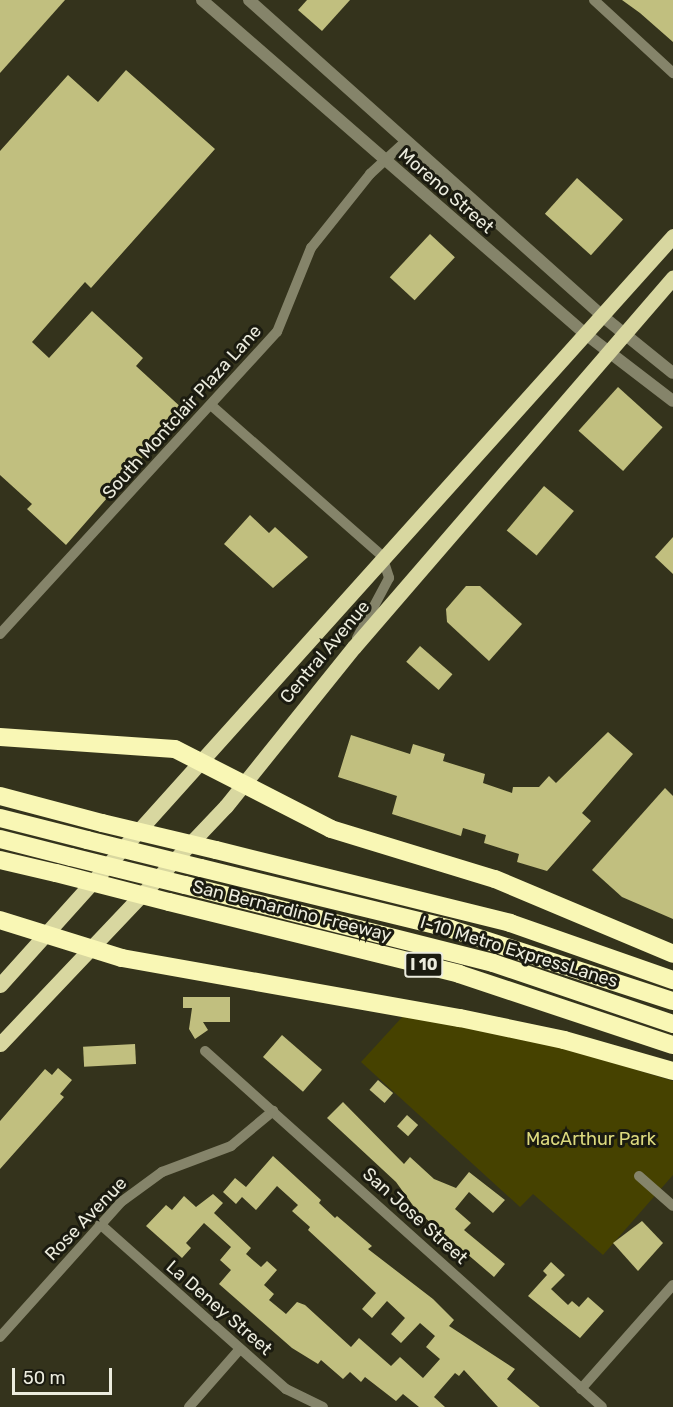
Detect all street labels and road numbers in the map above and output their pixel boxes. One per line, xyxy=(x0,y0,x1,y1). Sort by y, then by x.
street label: Moreno Street xyxy=(394,144,498,238)
street label: South Montclair Plaza Lane xyxy=(98,320,266,504)
street label: Central Avenue xyxy=(275,596,375,708)
street label: San Bernardino Freeway xyxy=(190,876,394,946)
street label: I-10 Metro ExpressLanes xyxy=(417,912,621,992)
road number: I 10 xyxy=(403,952,445,978)
street label: San Jose Street xyxy=(358,1163,472,1269)
street label: Rose Avenue xyxy=(40,1172,132,1266)
street label: La Deney Street xyxy=(161,1256,277,1360)

